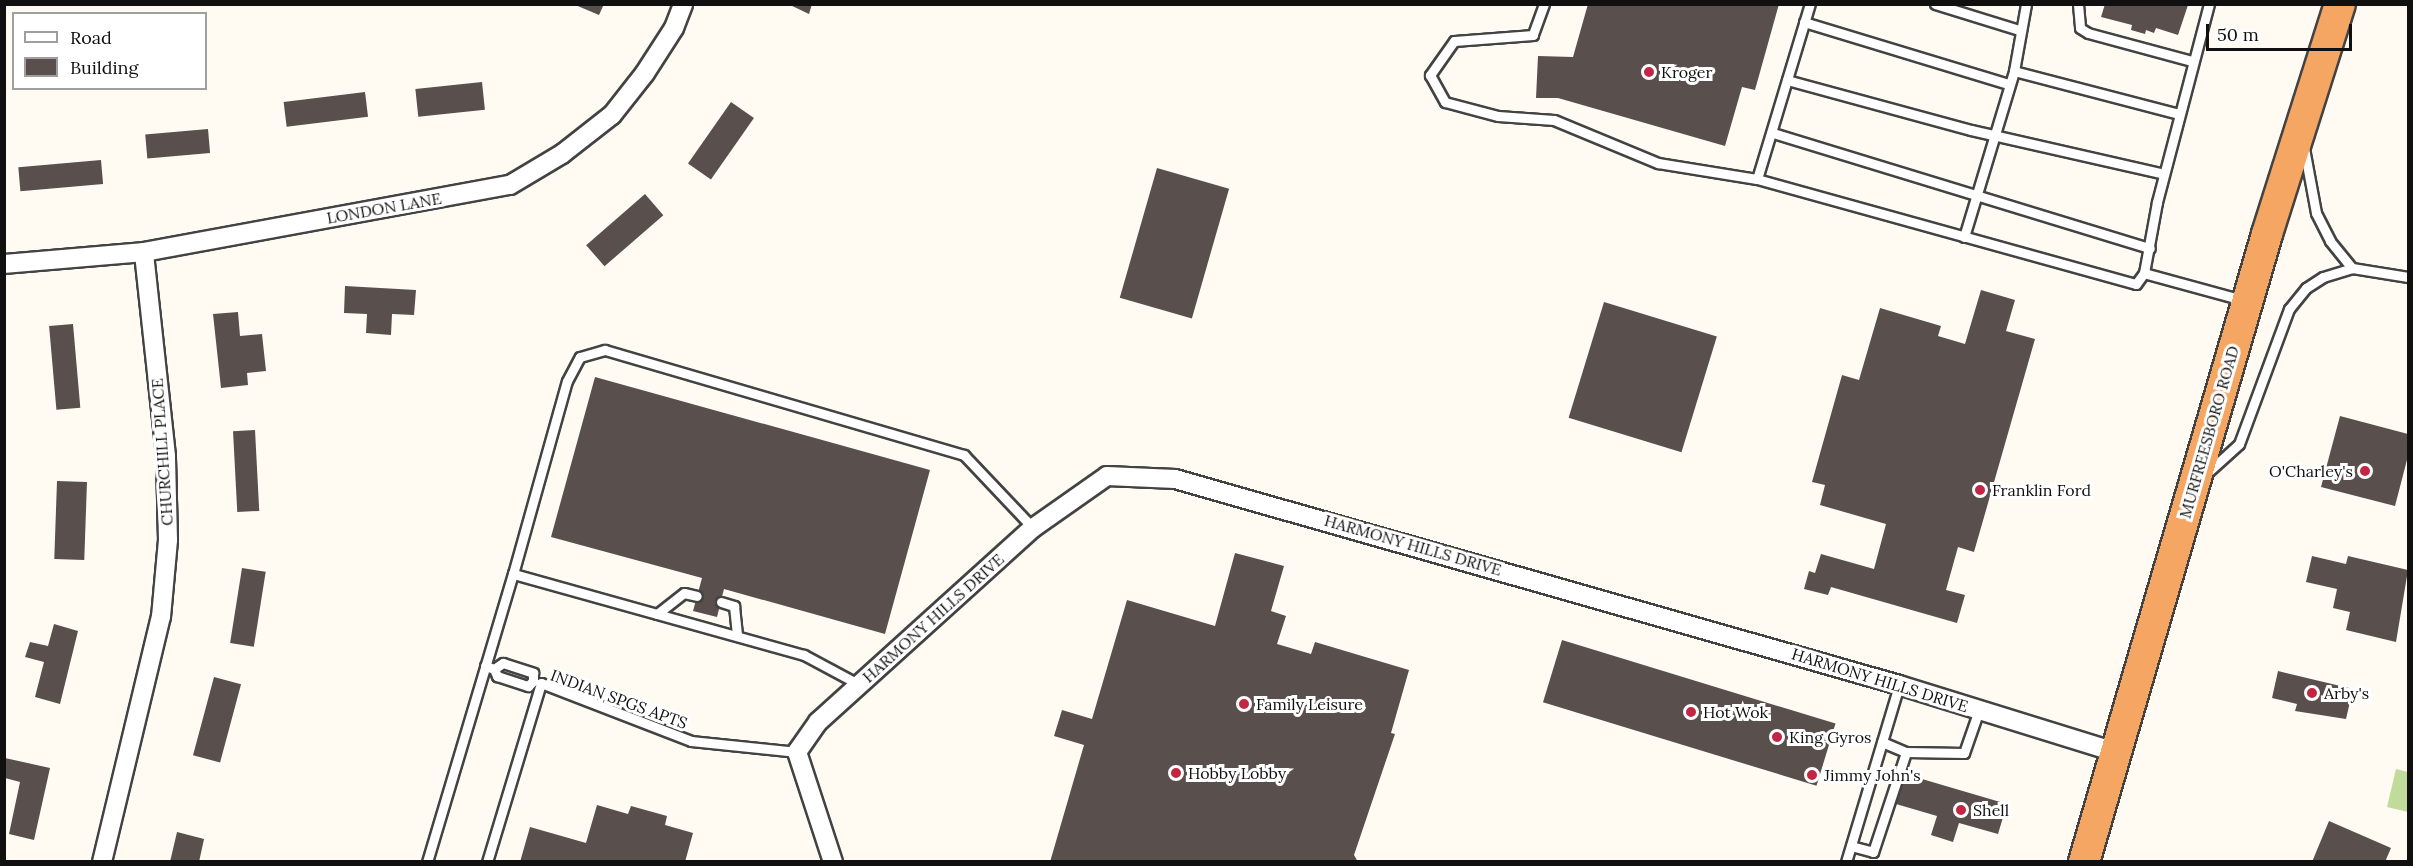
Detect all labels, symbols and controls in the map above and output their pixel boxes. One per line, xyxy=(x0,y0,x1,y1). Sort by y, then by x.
legend xyxy=(12,12,207,90)
scale bar xyxy=(2209,12,2354,50)
text: 50 m xyxy=(2217,23,2259,46)
text: Road xyxy=(70,26,112,49)
text: Building xyxy=(70,56,138,79)
place label: Kroger xyxy=(1661,62,1712,82)
marker: Kroger xyxy=(1642,65,1656,79)
street label: LONDON LANE xyxy=(325,188,443,228)
street label: MURFREESBORO ROAD xyxy=(2175,344,2243,520)
street label: CHURCHILL PLACE xyxy=(147,378,177,526)
place label: O'Charley's xyxy=(2269,461,2353,481)
marker: O'Charley's xyxy=(2358,464,2372,478)
place label: Franklin Ford xyxy=(1992,480,2091,500)
marker: Franklin Ford xyxy=(1973,483,1987,497)
street label: HARMONY HILLS DRIVE xyxy=(1322,510,1504,580)
street label: HARMONY HILLS DRIVE xyxy=(858,549,1008,687)
street label: HARMONY HILLS DRIVE xyxy=(1789,644,1971,716)
street label: INDIAN SPGS APTS xyxy=(548,665,690,733)
place label: Arby's xyxy=(2324,683,2369,703)
marker: Arby's xyxy=(2305,686,2319,700)
place label: Family Leisure xyxy=(1256,694,1363,714)
marker: Family Leisure xyxy=(1237,697,1251,711)
place label: Hot Wok xyxy=(1703,702,1768,722)
marker: Hot Wok xyxy=(1684,705,1698,719)
place label: King Gyros xyxy=(1789,727,1871,747)
marker: King Gyros xyxy=(1770,730,1784,744)
place label: Hobby Lobby xyxy=(1188,763,1286,783)
place label: Jimmy John's xyxy=(1824,765,1921,785)
marker: Hobby Lobby xyxy=(1169,766,1183,780)
marker: Jimmy John's xyxy=(1805,768,1819,782)
place label: Shell xyxy=(1973,800,2009,820)
marker: Shell xyxy=(1954,803,1968,817)

